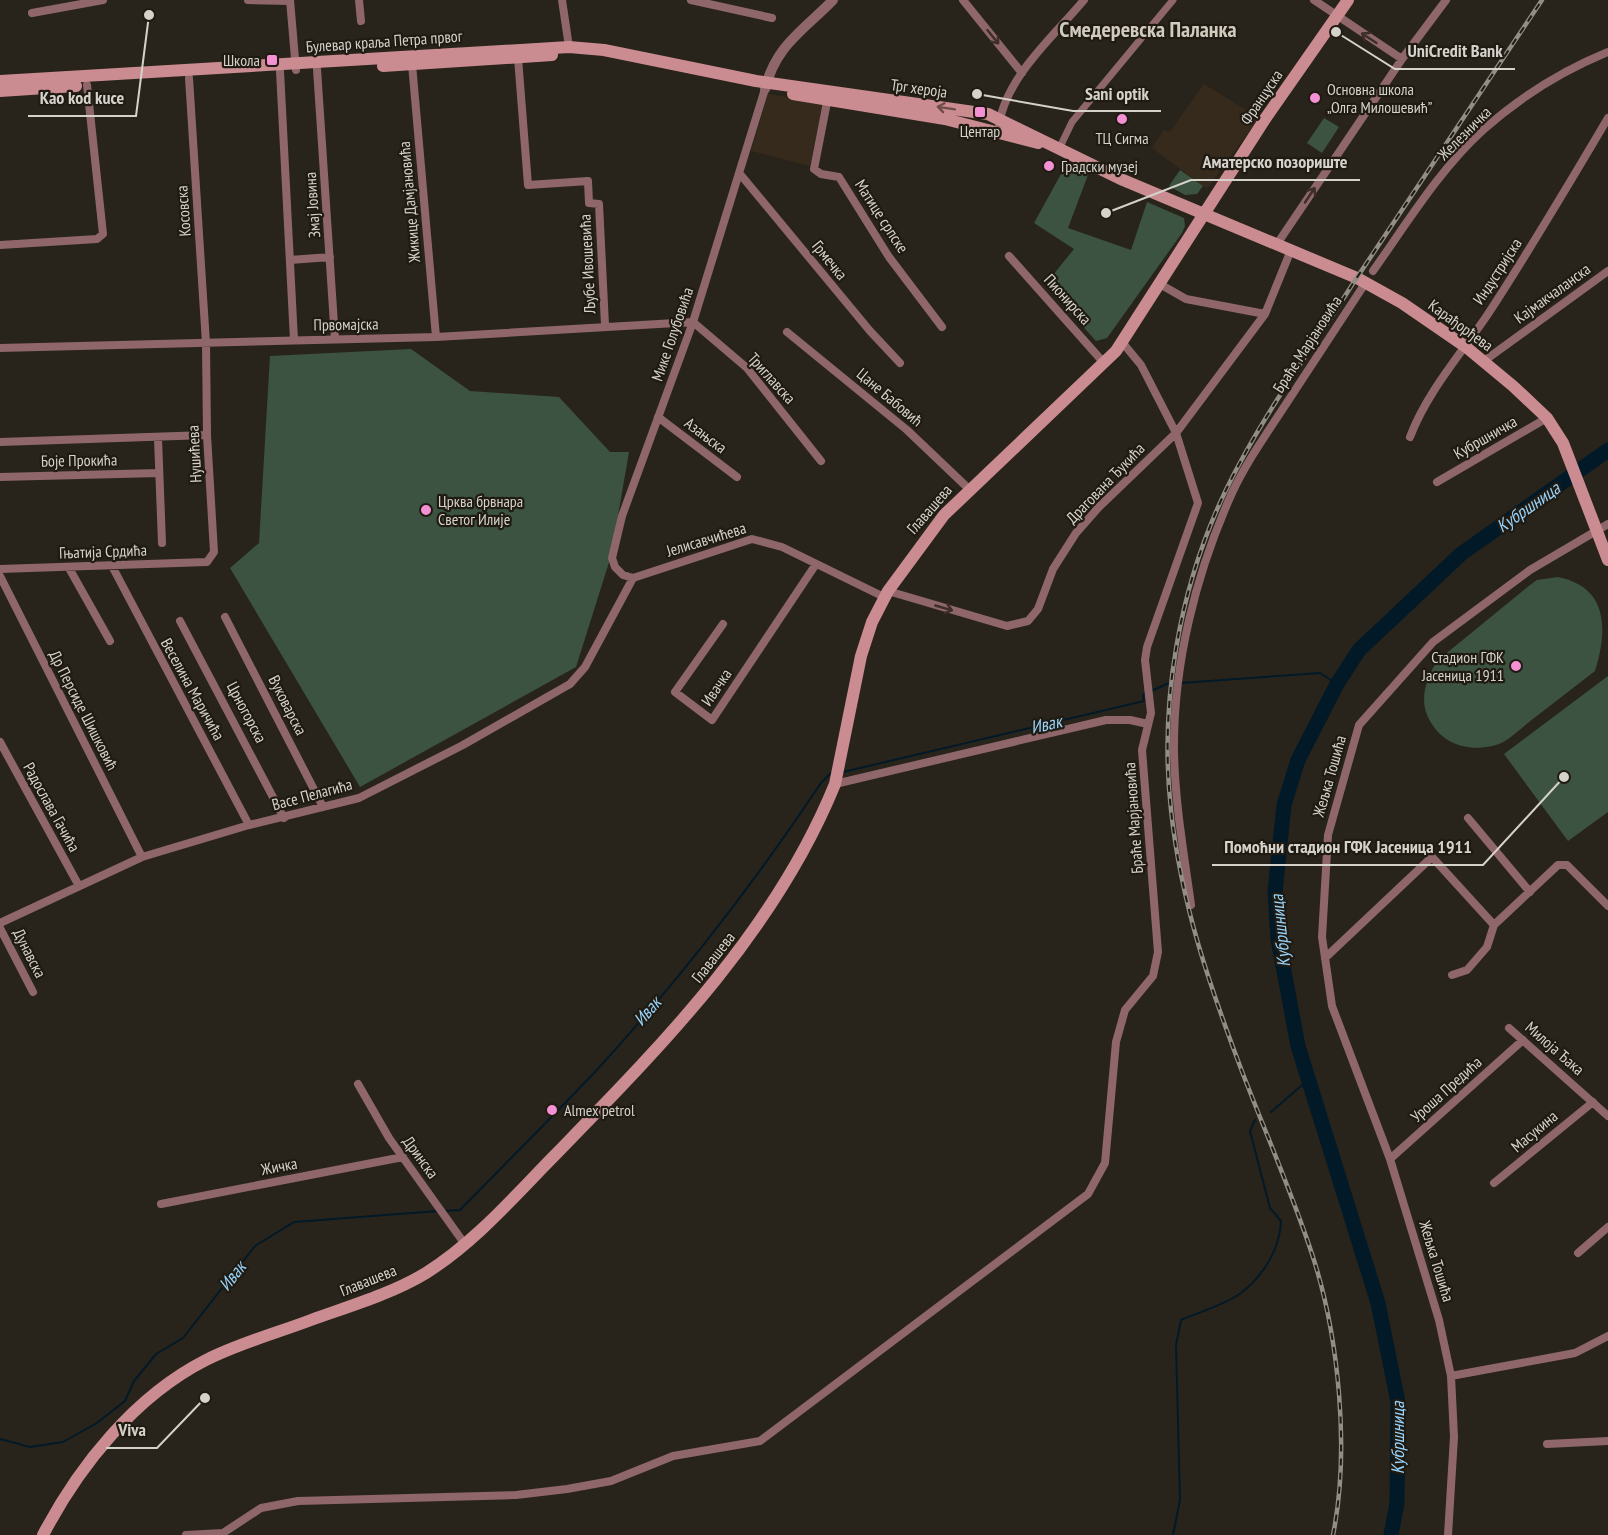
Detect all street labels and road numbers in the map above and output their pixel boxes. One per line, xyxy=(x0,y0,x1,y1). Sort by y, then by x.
street label: Булевар краља Петра првог xyxy=(305,26,463,56)
street label: Француска xyxy=(1235,66,1287,128)
street label: Трг хероја xyxy=(889,74,949,102)
street label: Железничка xyxy=(1432,102,1495,165)
street label: Жикице Дамјановића xyxy=(394,141,424,264)
street label: Змај Јовина xyxy=(300,171,324,239)
street label: Матице српске xyxy=(851,175,913,257)
street label: Косовска xyxy=(171,185,195,237)
street label: Љубе Ивошевића xyxy=(574,214,600,315)
street label: Индустријска xyxy=(1468,234,1526,308)
street label: Грмечка xyxy=(808,236,852,284)
street label: Кајмакчаланска xyxy=(1510,259,1594,327)
street label: Пионирска xyxy=(1040,269,1096,329)
street label: Мике Голубовића xyxy=(647,285,697,383)
street label: Браће Марјановића xyxy=(1268,292,1346,396)
street label: Карађорђева xyxy=(1425,295,1497,355)
street label: Првомајска xyxy=(313,313,379,335)
street label: Триглавска xyxy=(744,348,800,408)
street label: Цане Бабовић xyxy=(853,364,927,430)
street label: Кубршничка xyxy=(1450,411,1520,463)
street label: Азањска xyxy=(681,413,731,457)
street label: Нушићева xyxy=(183,425,205,483)
street label: Драгована Ђукића xyxy=(1061,438,1149,528)
street label: Боје Прокића xyxy=(41,449,117,471)
street label: Главашева xyxy=(902,480,956,538)
street label: Јелисавчићева xyxy=(663,517,748,561)
street label: Гњатија Срдића xyxy=(59,539,147,563)
street label: Веселина Маричића xyxy=(157,635,229,743)
street label: Др Персиде Шишковић xyxy=(45,647,123,773)
street label: Ивачка xyxy=(696,665,736,709)
street label: Вуковарска xyxy=(264,672,312,738)
street label: Црногорска xyxy=(223,678,271,746)
street label: Жељка Тошића xyxy=(1308,733,1350,820)
street label: Радослава Гачића xyxy=(19,759,85,855)
street label: Браће Марјановића xyxy=(1119,762,1147,874)
street label: Васе Пелагића xyxy=(270,774,354,814)
street label: Дунавска xyxy=(9,925,51,981)
street label: Главашева xyxy=(687,928,739,986)
street label: Милоја Ђака xyxy=(1521,1017,1589,1079)
street label: Уроша Предића xyxy=(1406,1052,1486,1126)
street label: Масукина xyxy=(1507,1106,1561,1156)
street label: Дринска xyxy=(399,1132,443,1182)
street label: Жичка xyxy=(258,1153,299,1179)
street label: Жељка Тошића xyxy=(1415,1217,1459,1304)
street label: Главашева xyxy=(337,1260,399,1300)

